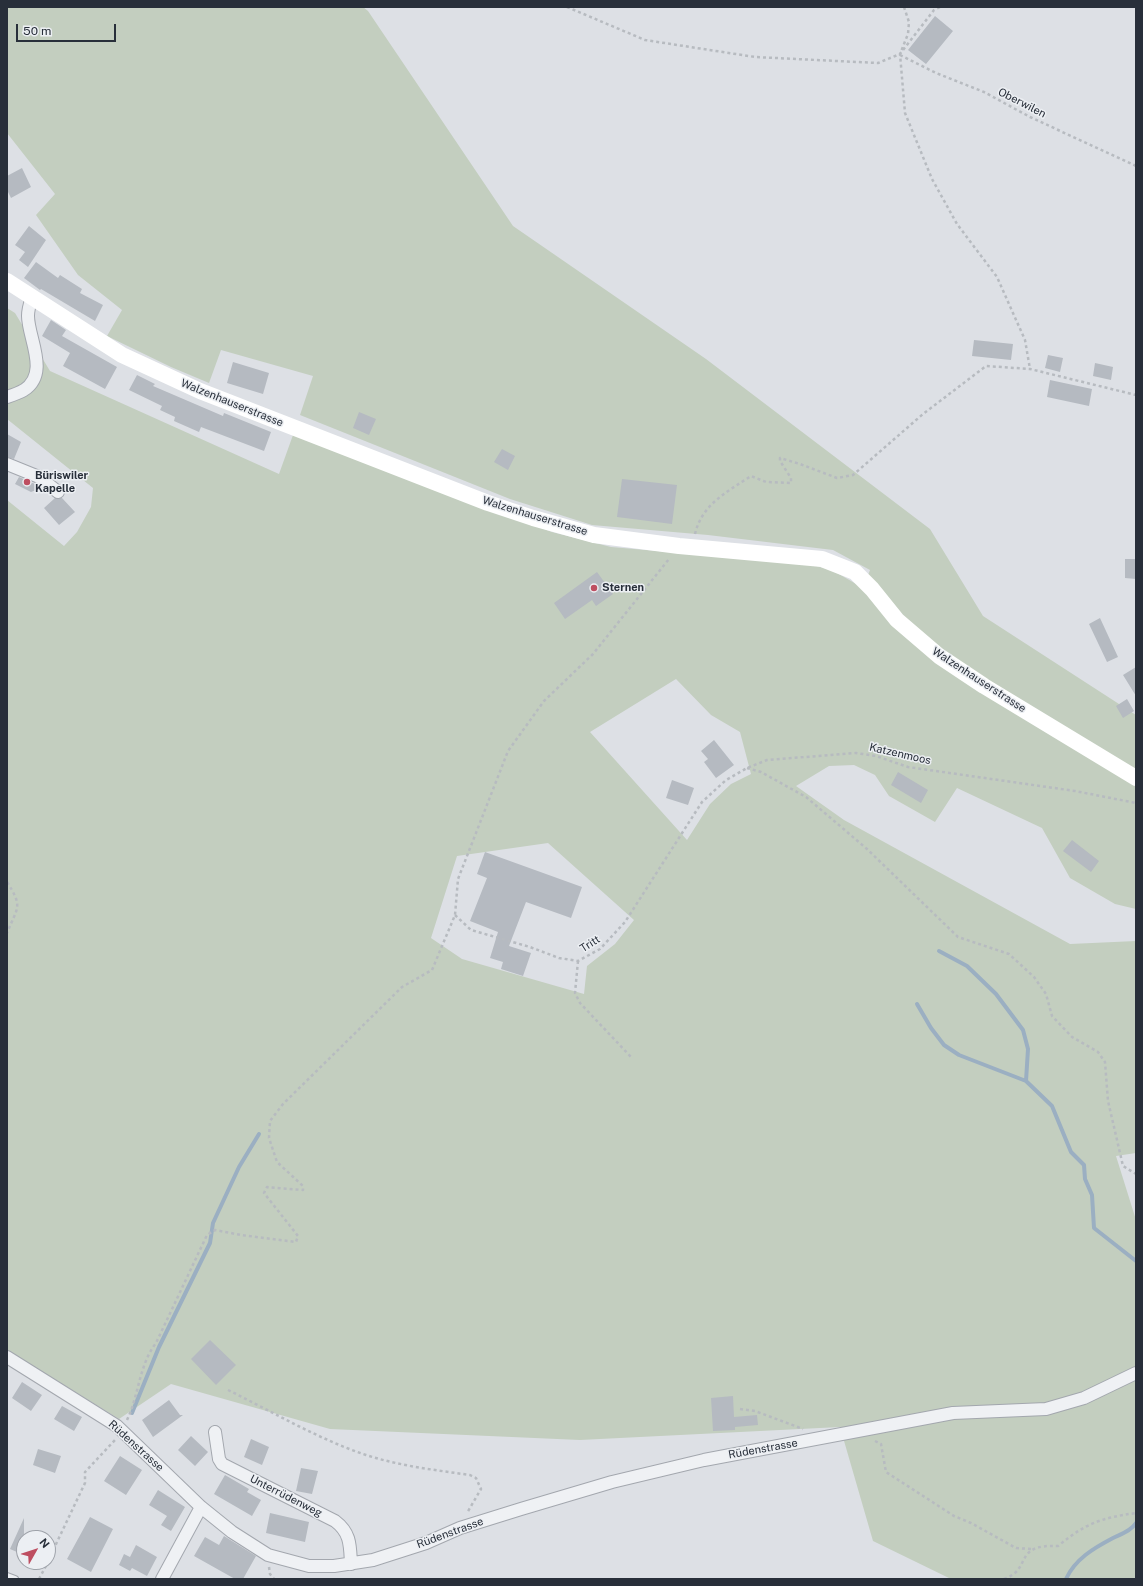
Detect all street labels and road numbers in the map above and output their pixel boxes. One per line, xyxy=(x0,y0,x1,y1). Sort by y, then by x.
street label: Oberwilen xyxy=(996,85,1048,121)
street label: Walzenhauserstrasse xyxy=(179,376,285,430)
street label: Walzenhauserstrasse xyxy=(481,494,589,538)
street label: Walzenhauserstrasse xyxy=(930,645,1028,715)
street label: Katzenmoos xyxy=(868,741,932,767)
street label: Tritt xyxy=(578,933,602,955)
street label: Rüdenstrasse xyxy=(106,1418,166,1474)
street label: Rüdenstrasse xyxy=(727,1436,799,1462)
street label: Unterrüdenweg xyxy=(248,1472,324,1520)
street label: Rüdenstrasse xyxy=(415,1515,485,1551)

